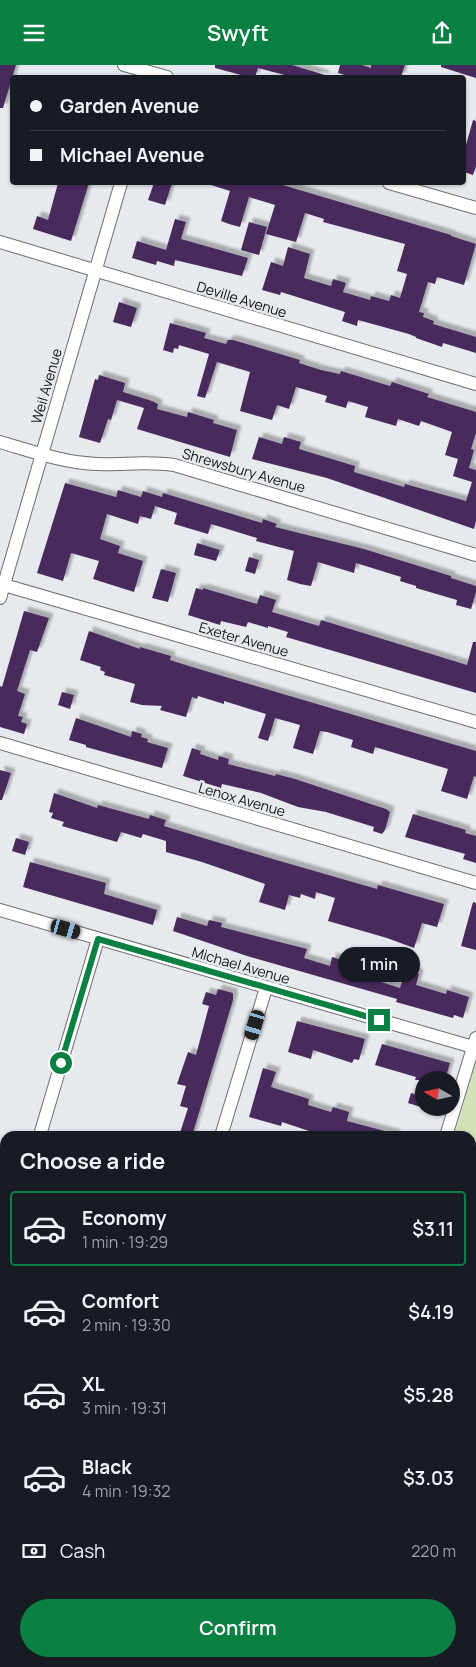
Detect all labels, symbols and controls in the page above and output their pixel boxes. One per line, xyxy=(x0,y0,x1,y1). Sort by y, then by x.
text: Swyft xyxy=(207,18,269,48)
icon: menu xyxy=(20,19,48,47)
icon: share xyxy=(428,19,456,47)
text: Garden Avenue xyxy=(60,93,199,119)
text: Michael Avenue xyxy=(60,142,204,168)
street label: Deville Avenue xyxy=(195,276,289,322)
street label: Weil Avenue xyxy=(26,346,66,426)
street label: Shrewsbury Avenue xyxy=(180,443,308,497)
street label: Exeter Avenue xyxy=(197,617,291,661)
street label: Lenox Avenue xyxy=(196,778,288,820)
car xyxy=(49,918,82,940)
street label: Michael Avenue xyxy=(190,942,292,988)
callout: 1 min xyxy=(338,947,420,983)
text: 1 min xyxy=(360,953,398,975)
car xyxy=(243,1008,266,1042)
route end xyxy=(368,1009,390,1031)
route start xyxy=(50,1052,72,1074)
north arrow xyxy=(415,1071,460,1116)
map controls xyxy=(415,1071,460,1116)
text: Choose a ride xyxy=(20,1146,165,1176)
text: Economy xyxy=(82,1205,166,1231)
icon: car xyxy=(22,1206,67,1251)
text: $3.11 xyxy=(412,1216,454,1242)
text: 1 min · 19:29 xyxy=(82,1231,168,1253)
text: Comfort xyxy=(82,1288,159,1314)
icon: car xyxy=(22,1289,67,1334)
text: $4.19 xyxy=(408,1299,454,1325)
text: 2 min · 19:30 xyxy=(82,1314,171,1336)
text: XL xyxy=(82,1371,105,1397)
icon: car xyxy=(22,1372,67,1417)
text: $5.28 xyxy=(403,1382,454,1408)
text: 3 min · 19:31 xyxy=(82,1397,167,1419)
text: Black xyxy=(82,1454,131,1480)
icon: car xyxy=(22,1455,67,1500)
text: $3.03 xyxy=(403,1465,454,1491)
text: 4 min · 19:32 xyxy=(82,1480,170,1502)
icon: cash xyxy=(20,1537,48,1565)
text: Cash xyxy=(60,1538,105,1564)
text: 220 m xyxy=(411,1540,456,1562)
button: Confirm xyxy=(20,1599,456,1657)

